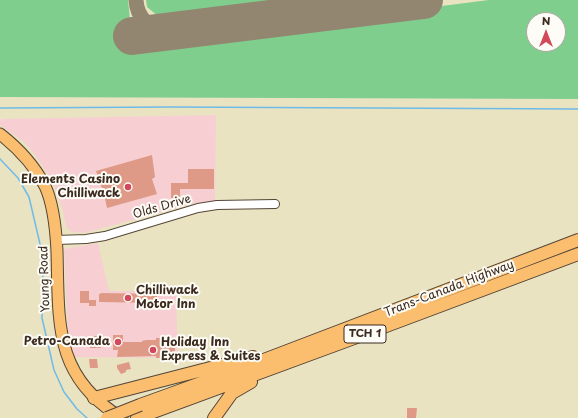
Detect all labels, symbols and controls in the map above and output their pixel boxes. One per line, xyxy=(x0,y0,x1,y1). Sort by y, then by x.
north arrow xyxy=(526,12,566,52)
text: N xyxy=(542,12,550,29)
place label: Elements Casino Chilliwack xyxy=(21,173,120,201)
marker: Elements Casino Chilliwack xyxy=(123,182,133,192)
street label: Olds Drive xyxy=(131,192,193,222)
street label: Young Road xyxy=(37,245,53,313)
street label: Trans-Canada Highway xyxy=(382,258,516,320)
place label: Chilliwack Motor Inn xyxy=(136,284,199,312)
marker: Chilliwack Motor Inn xyxy=(123,293,133,303)
road number: TCH 1 xyxy=(344,325,386,343)
place label: Petro-Canada xyxy=(24,335,110,349)
place label: Holiday Inn Express & Suites xyxy=(161,336,260,364)
marker: Petro-Canada xyxy=(113,337,123,347)
marker: Holiday Inn Express & Suites xyxy=(148,345,158,355)

